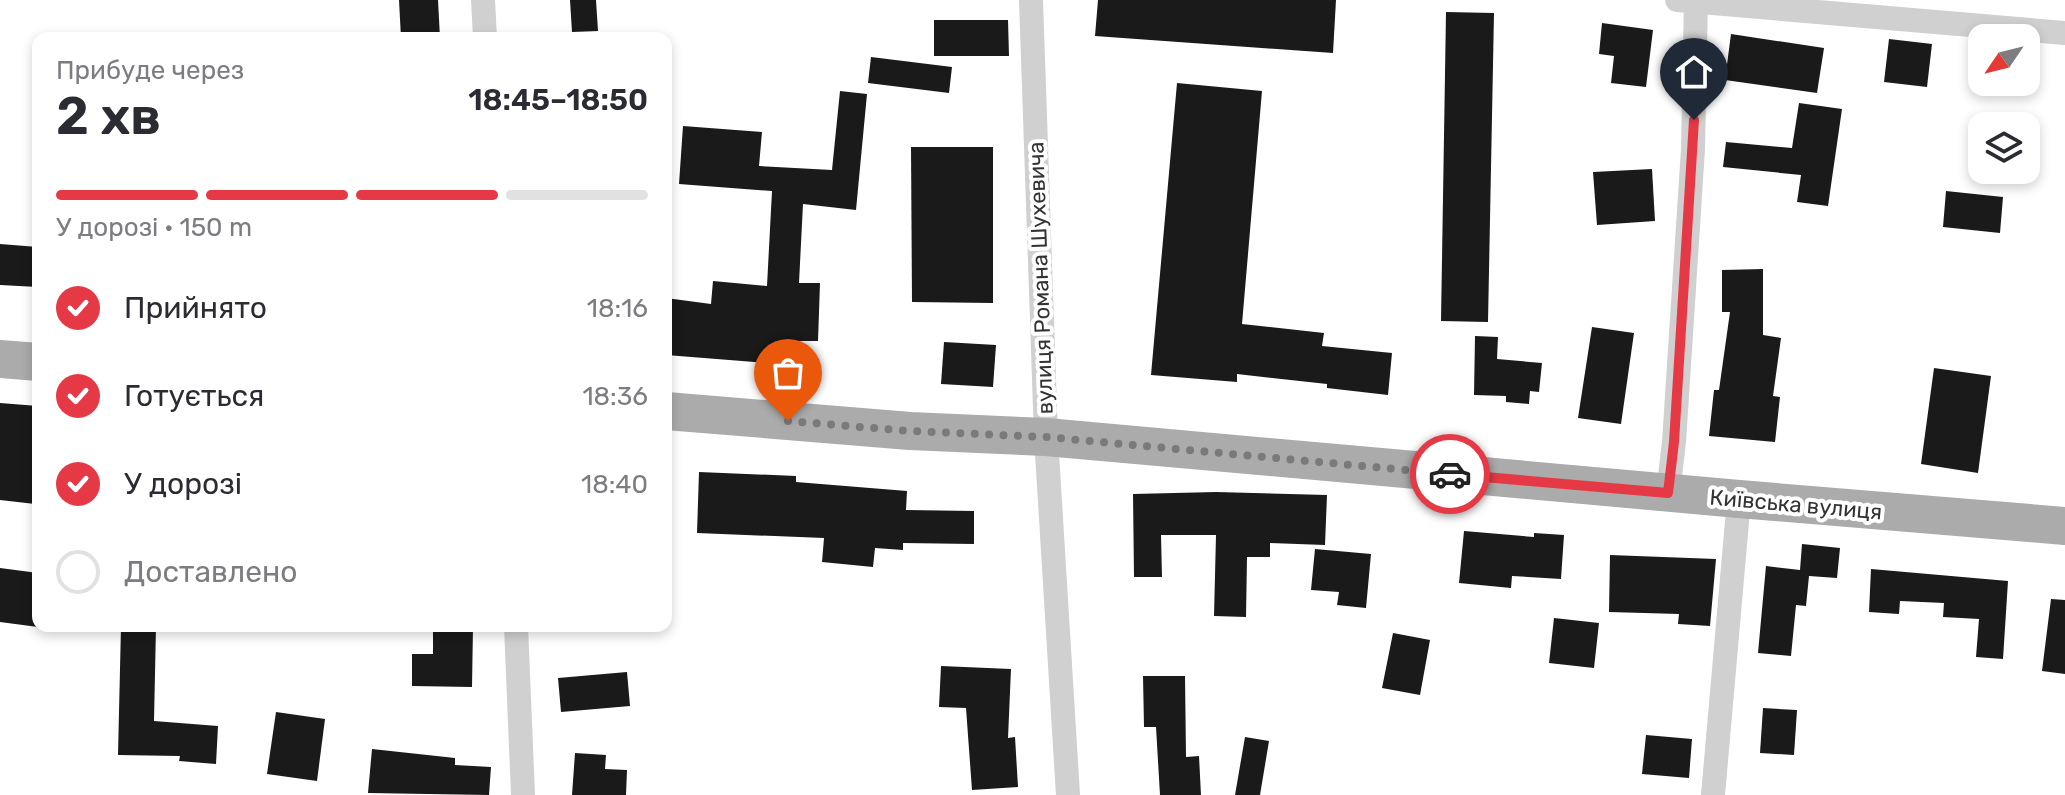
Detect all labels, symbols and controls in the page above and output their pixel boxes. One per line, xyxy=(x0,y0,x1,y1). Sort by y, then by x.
north arrow xyxy=(1968,24,2040,96)
map controls xyxy=(1968,24,2040,184)
pin xyxy=(1660,38,1728,120)
icon: home xyxy=(1672,50,1716,94)
text: Прибуде через xyxy=(56,55,244,86)
text: 18:45–18:50 xyxy=(468,82,648,118)
text: 2 хв xyxy=(56,85,161,147)
button: layers xyxy=(1968,112,2040,184)
street label: вулиця Романа Шухевича xyxy=(1022,141,1059,415)
text: У дорозі · 150 m xyxy=(56,212,252,243)
icon: check xyxy=(56,286,100,330)
text: Прийнято xyxy=(124,290,267,326)
text: 18:16 xyxy=(587,293,648,324)
pin xyxy=(754,339,822,421)
icon: bag xyxy=(766,351,810,395)
icon: check xyxy=(56,374,100,418)
text: Готується xyxy=(124,378,264,414)
text: 18:36 xyxy=(582,381,648,412)
courier xyxy=(1410,434,1490,514)
icon: car xyxy=(1428,452,1472,496)
icon: check xyxy=(56,462,100,506)
text: У дорозі xyxy=(124,466,242,502)
text: 18:40 xyxy=(581,469,648,500)
street label: Київська вулиця xyxy=(1709,484,1883,525)
text: Доставлено xyxy=(124,554,297,590)

